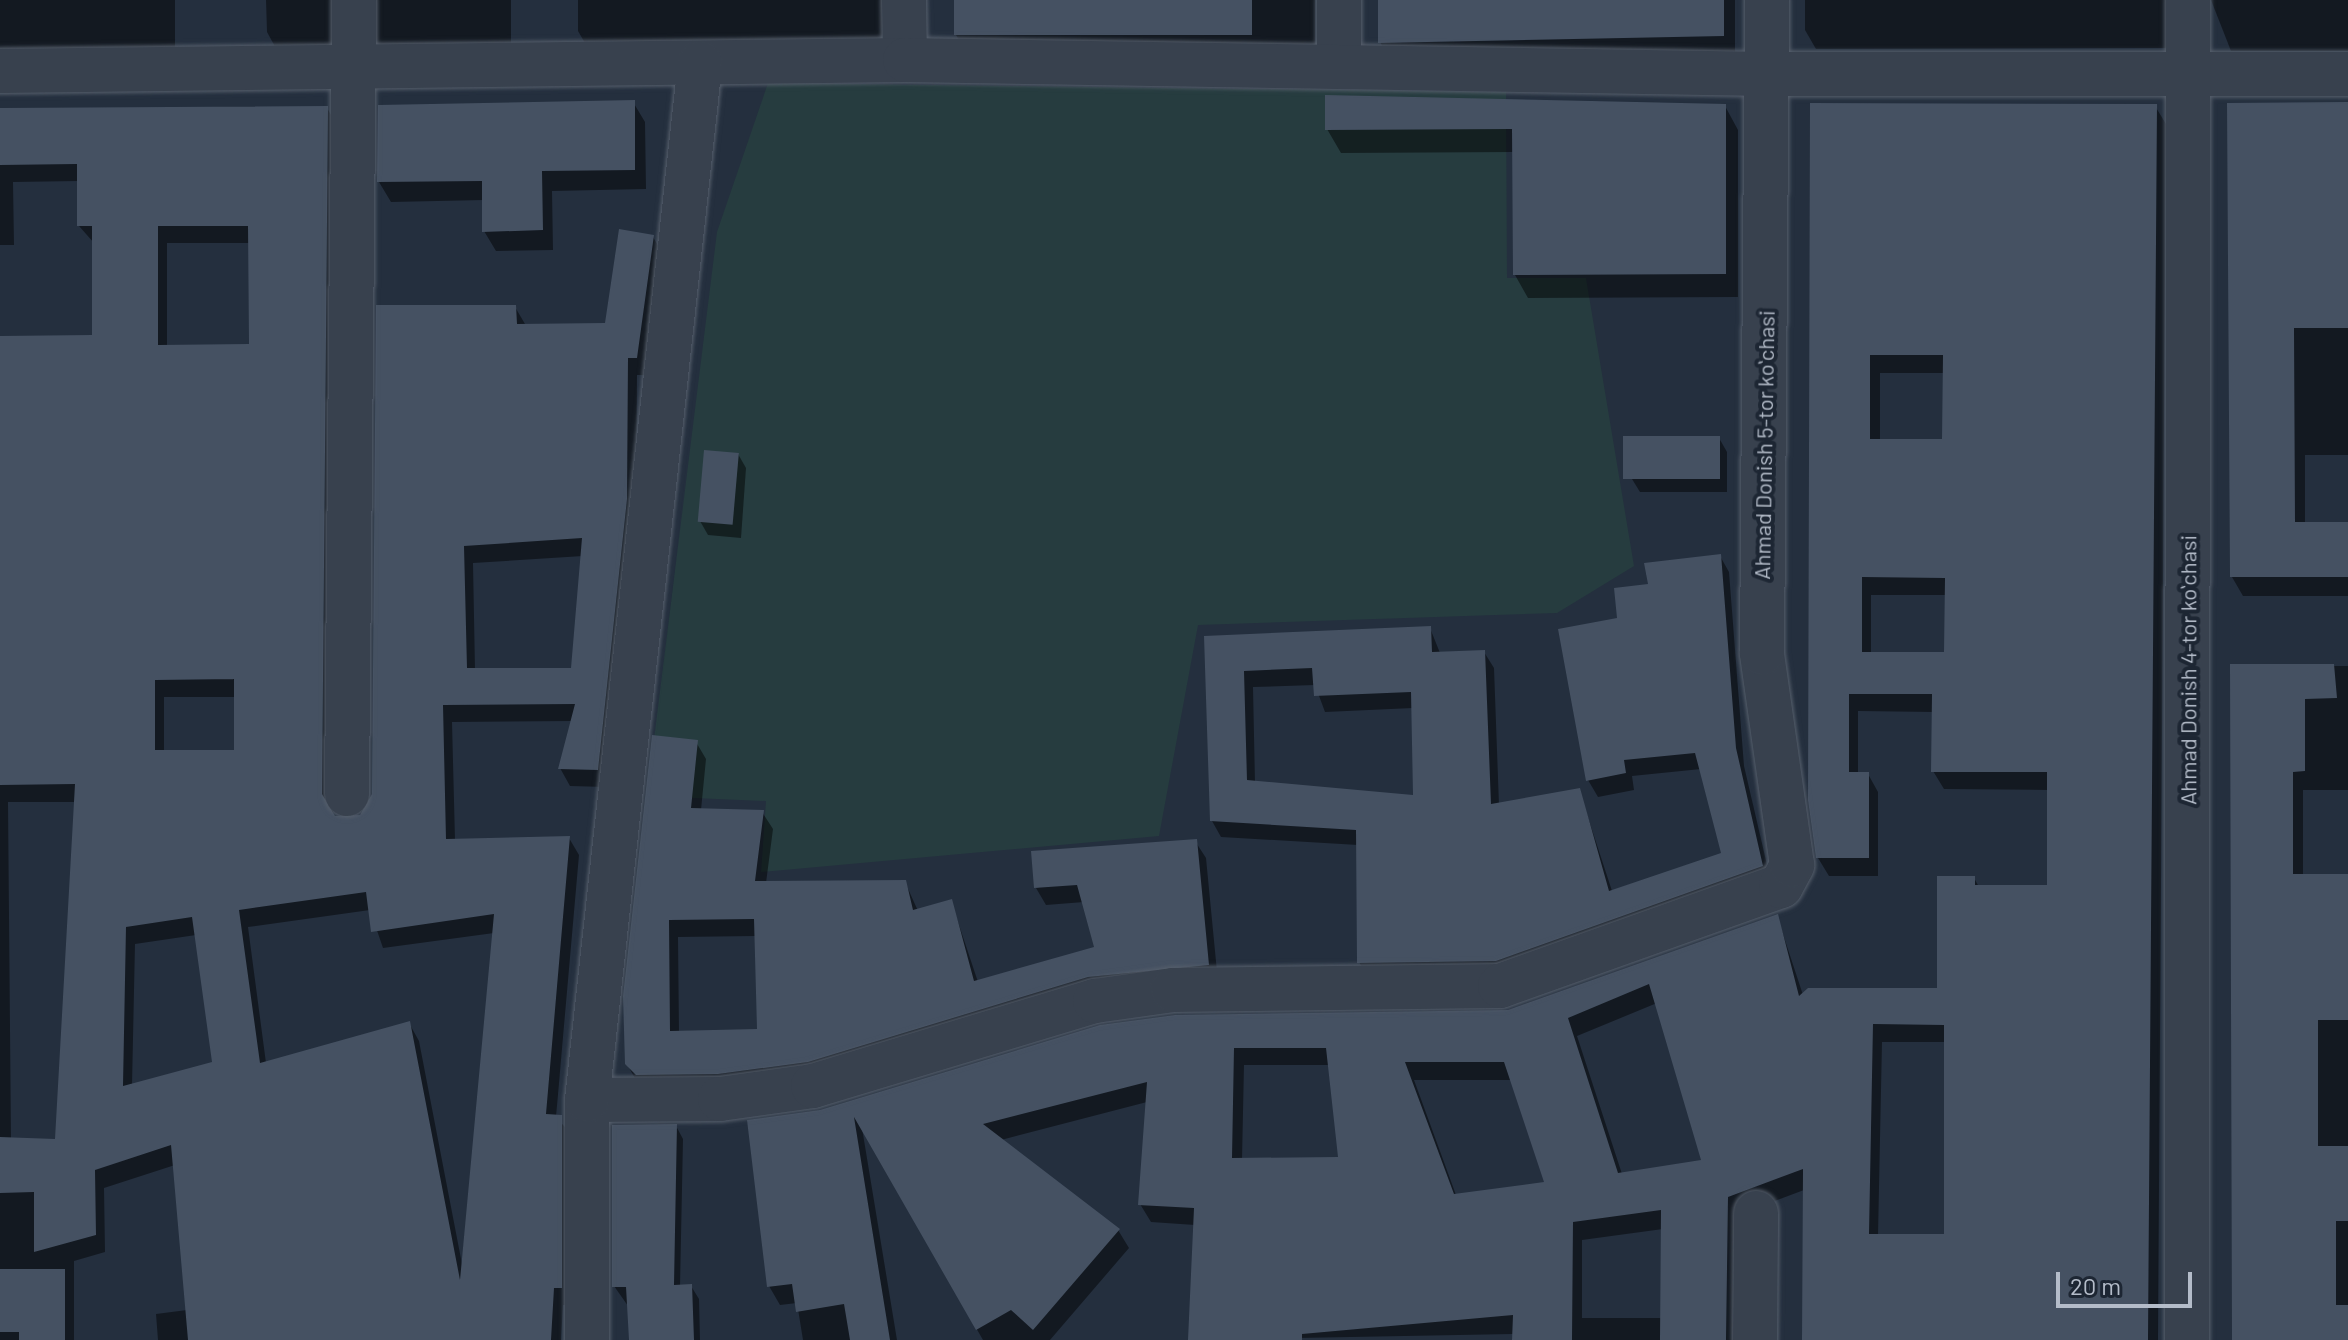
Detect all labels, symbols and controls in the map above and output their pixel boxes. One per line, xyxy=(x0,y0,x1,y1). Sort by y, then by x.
street label: Ahmad Donish 5-tor koʻchasi xyxy=(1748,310,1780,580)
street label: Ahmad Donish 4-tor koʻchasi xyxy=(2175,535,2201,805)
scale bar xyxy=(2060,1256,2196,1306)
text: 20 m xyxy=(2070,1271,2121,1300)

